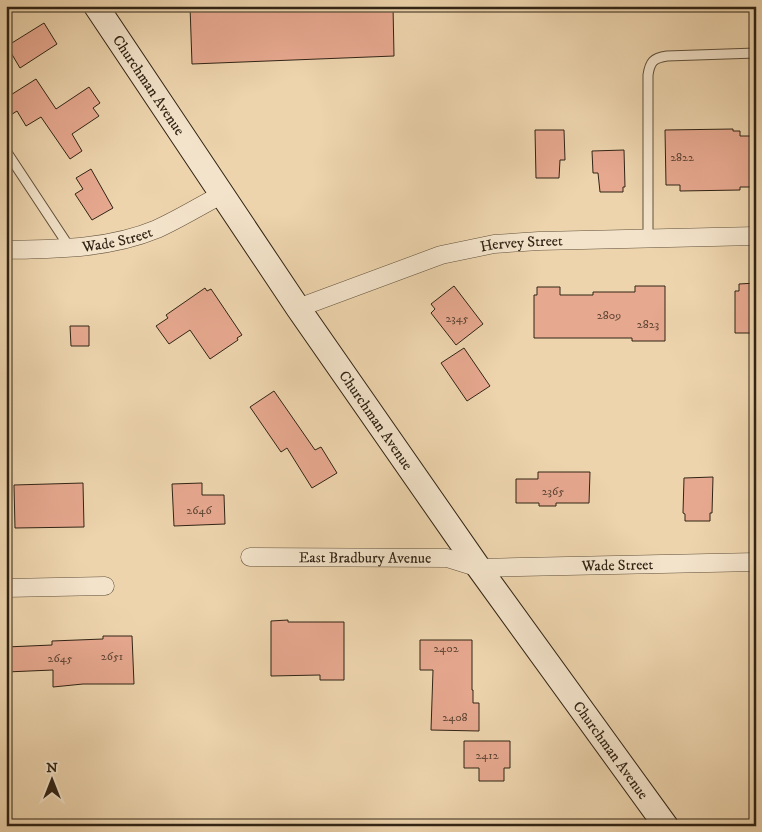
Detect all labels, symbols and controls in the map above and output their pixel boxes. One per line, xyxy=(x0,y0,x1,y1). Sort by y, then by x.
street label: Churchman Avenue xyxy=(108,31,189,139)
house number: 2822 xyxy=(670,150,694,165)
street label: Wade Street xyxy=(80,222,155,256)
street label: Hervey Street xyxy=(478,231,563,256)
house number: 2809 xyxy=(597,308,621,323)
house number: 2345 xyxy=(445,311,469,326)
house number: 2823 xyxy=(637,317,659,332)
street label: Churchman Avenue xyxy=(335,367,417,474)
house number: 2365 xyxy=(542,484,564,499)
house number: 2646 xyxy=(186,503,212,518)
street label: East Bradbury Avenue xyxy=(299,548,431,567)
street label: Wade Street xyxy=(580,555,654,575)
house number: 2402 xyxy=(433,641,459,656)
house number: 2651 xyxy=(101,649,123,664)
house number: 2645 xyxy=(48,651,73,666)
street label: Churchman Avenue xyxy=(569,697,653,803)
house number: 2408 xyxy=(442,710,468,725)
house number: 2412 xyxy=(475,748,499,763)
north arrow xyxy=(28,754,78,804)
text: N xyxy=(46,759,58,777)

